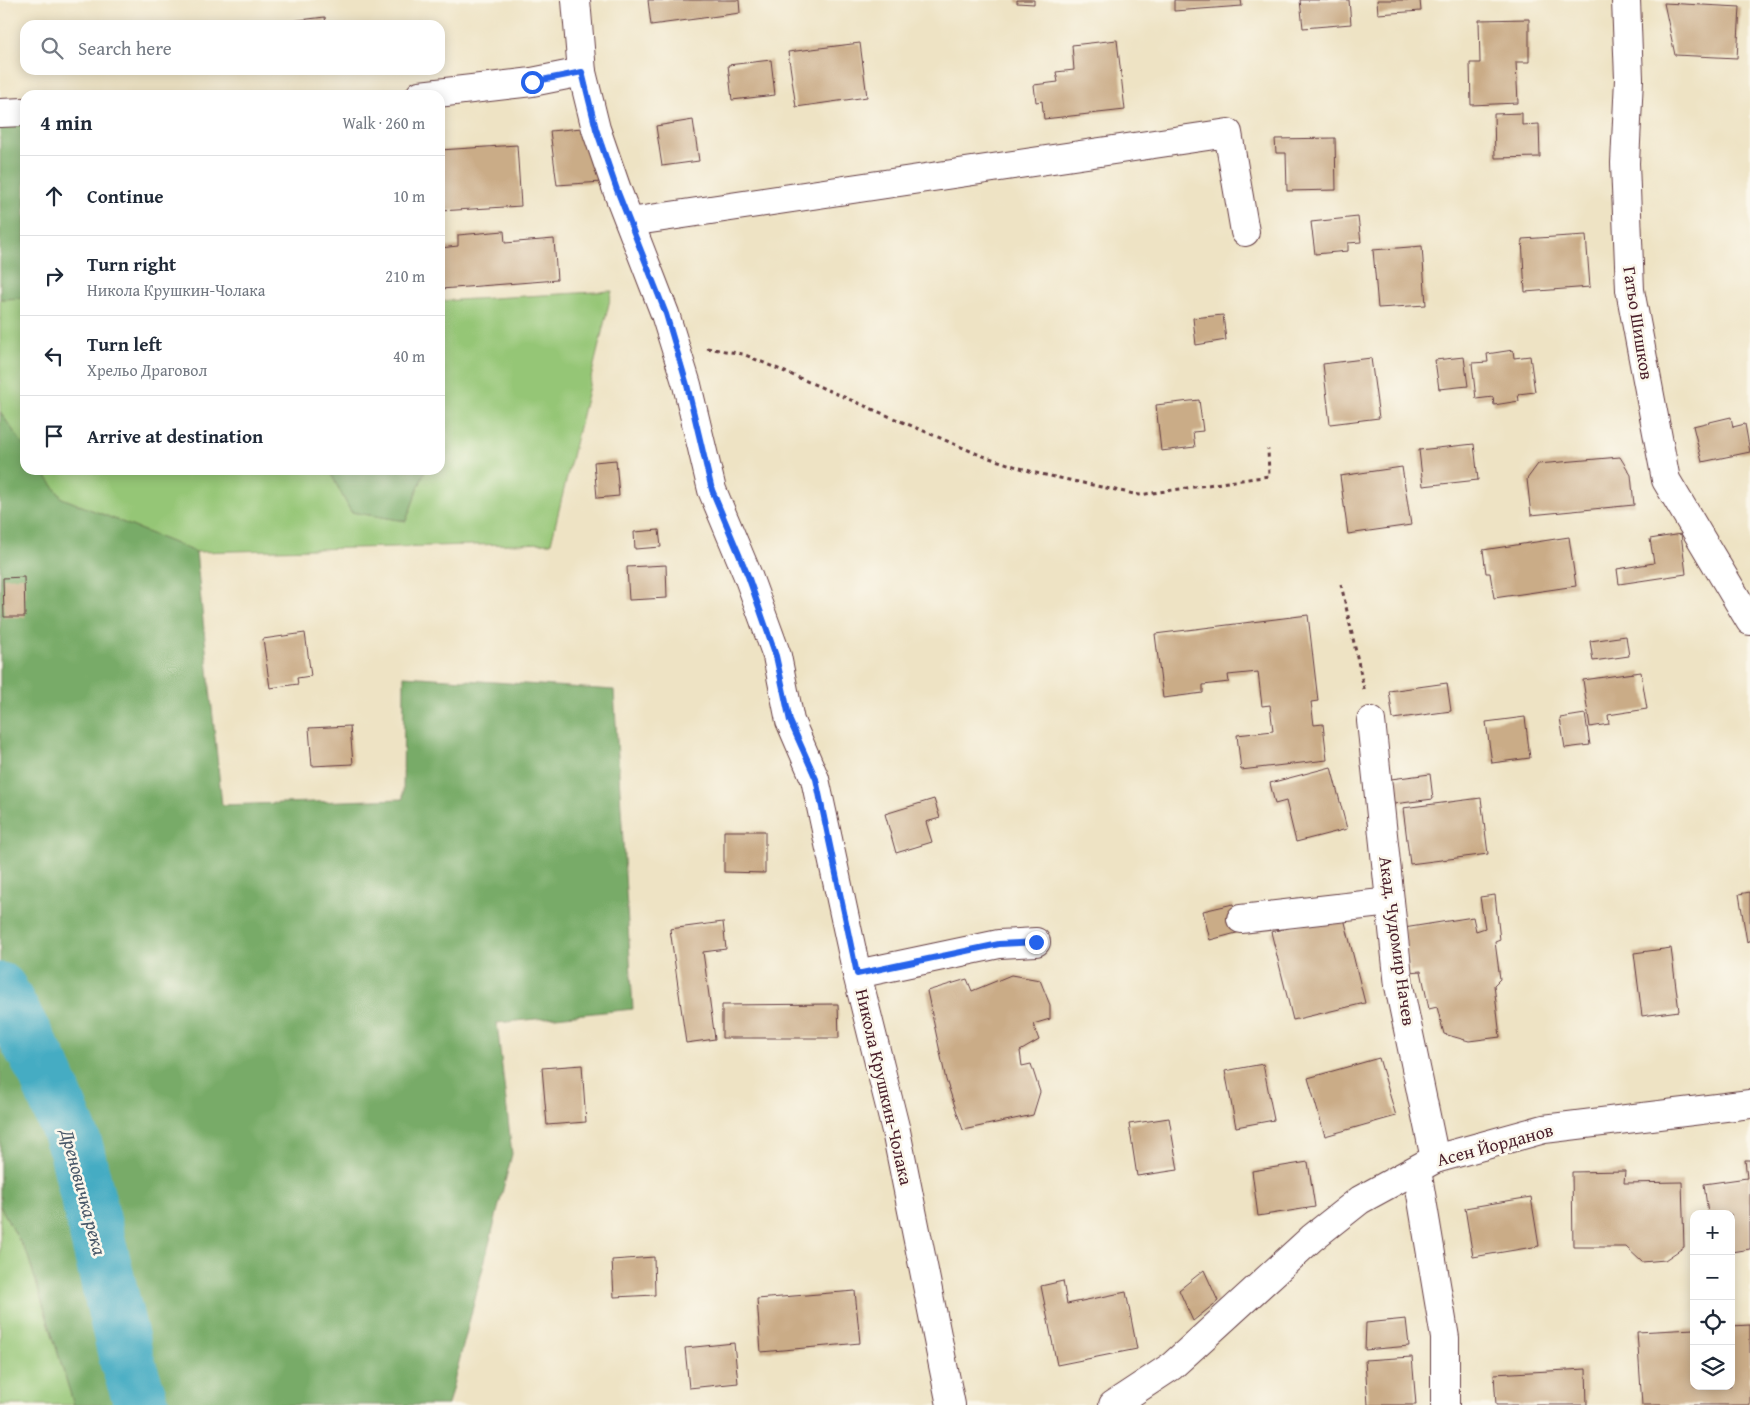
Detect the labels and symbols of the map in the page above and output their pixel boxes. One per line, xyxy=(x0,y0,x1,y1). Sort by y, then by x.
route start xyxy=(521,71,544,94)
street label: Гатьо Шишков xyxy=(1616,264,1661,382)
street label: Акад. Чудомир Начев xyxy=(1372,854,1423,1028)
route end xyxy=(1025,931,1048,954)
street label: Никола Крушкин-Чолака xyxy=(849,986,920,1188)
street label: Асен Йорданов xyxy=(1434,1116,1556,1173)
water label: Дреновичка река xyxy=(53,1125,114,1258)

